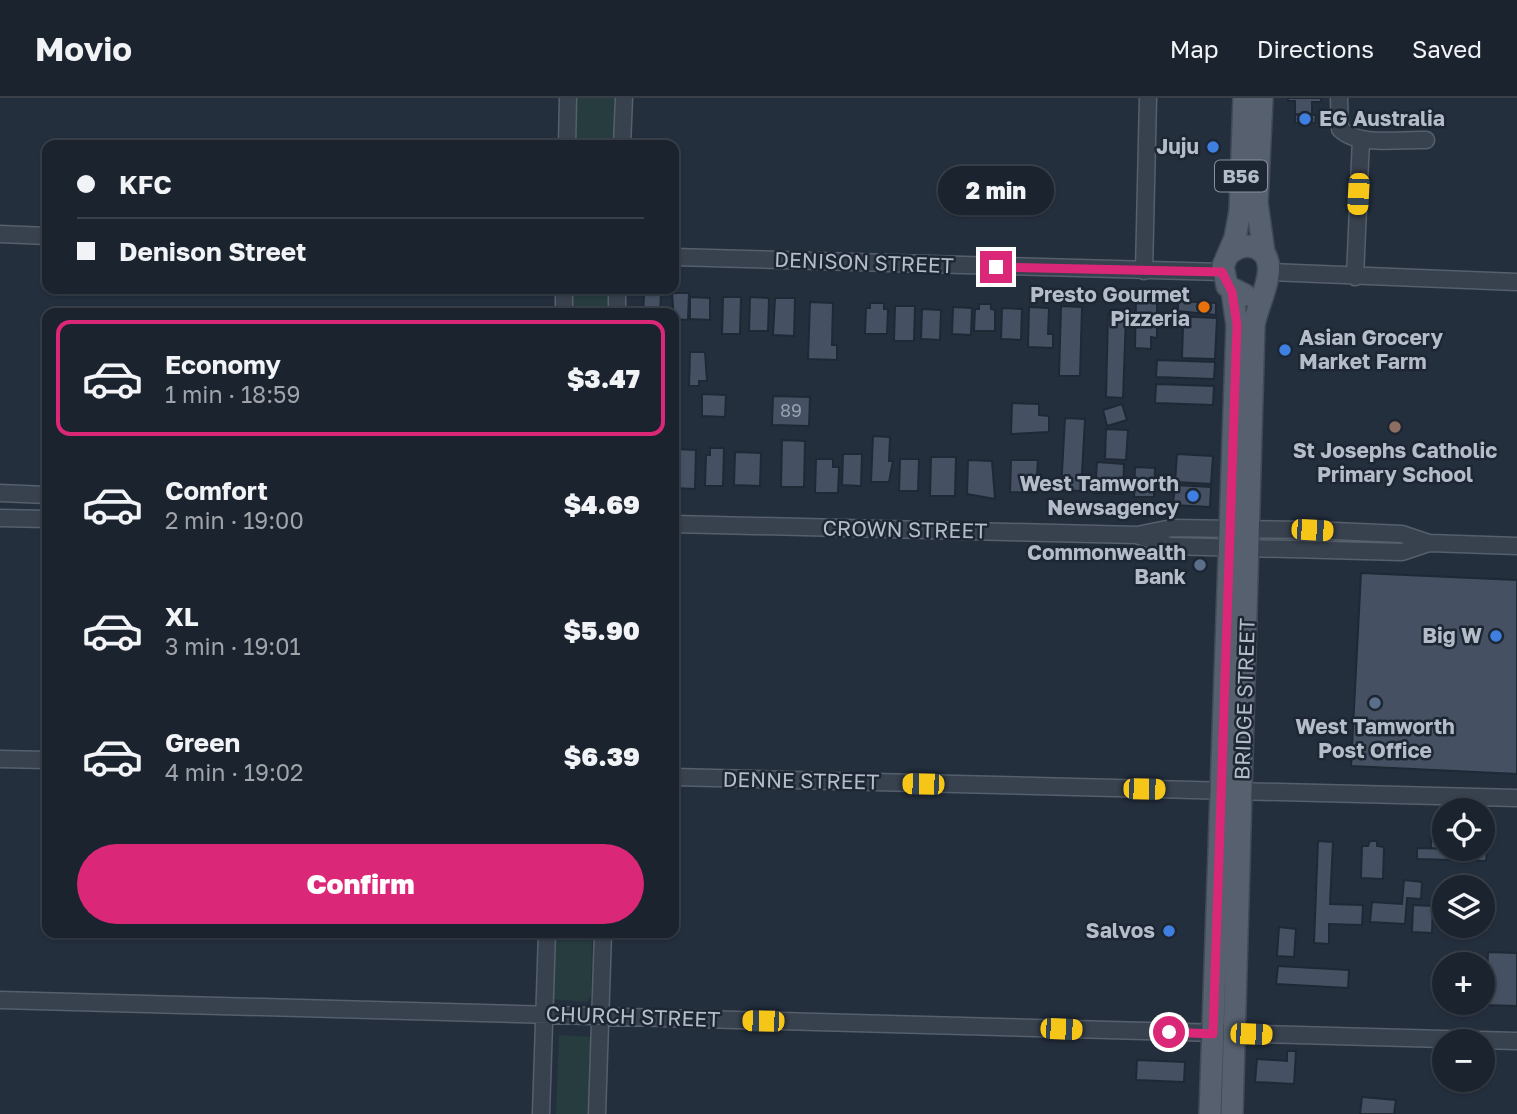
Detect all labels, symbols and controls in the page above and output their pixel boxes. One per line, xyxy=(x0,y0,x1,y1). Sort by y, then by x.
text: Movio xyxy=(35,29,132,68)
text: Map xyxy=(1170,34,1219,63)
text: Directions xyxy=(1257,34,1374,63)
text: Saved xyxy=(1412,34,1482,63)
place label: EG Australia xyxy=(1319,105,1445,131)
marker: EG Australia xyxy=(1297,111,1313,127)
place label: Juju xyxy=(1156,133,1199,159)
marker: Juju xyxy=(1205,139,1221,155)
road number: B56 xyxy=(1215,160,1267,192)
callout: 2 min xyxy=(938,166,1054,214)
text: KFC xyxy=(119,169,172,200)
car xyxy=(1347,172,1370,216)
text: 2 min xyxy=(966,176,1026,204)
text: Denison Street xyxy=(119,236,306,267)
street label: DENISON STREET xyxy=(774,246,954,278)
route end xyxy=(980,251,1012,283)
place label: Presto Gourmet Pizzeria xyxy=(1030,281,1190,331)
marker: Presto Gourmet Pizzeria xyxy=(1196,299,1212,315)
place label: Asian Grocery Market Farm xyxy=(1299,324,1444,374)
marker: Asian Grocery Market Farm xyxy=(1277,342,1293,358)
icon: car xyxy=(81,347,144,410)
text: Economy xyxy=(165,349,281,380)
text: $3.47 xyxy=(567,363,640,394)
text: 1 min · 18:59 xyxy=(165,380,300,408)
house number: 89 xyxy=(780,399,802,421)
marker: St Josephs Catholic Primary School xyxy=(1387,419,1403,435)
place label: St Josephs Catholic Primary School xyxy=(1293,437,1497,487)
place label: West Tamworth Newsagency xyxy=(1019,470,1179,520)
icon: car xyxy=(81,473,144,536)
text: Comfort xyxy=(165,475,268,506)
marker: West Tamworth Newsagency xyxy=(1185,488,1201,504)
text: $4.69 xyxy=(564,489,640,520)
text: 2 min · 19:00 xyxy=(165,506,304,534)
street label: CROWN STREET xyxy=(822,515,988,543)
car xyxy=(1291,518,1334,542)
place label: Commonwealth Bank xyxy=(1027,539,1186,589)
marker: Commonwealth Bank xyxy=(1192,557,1208,573)
icon: car xyxy=(81,599,144,662)
text: XL xyxy=(165,601,199,632)
text: $5.90 xyxy=(564,615,640,646)
street label: BRIDGE STREET xyxy=(1228,618,1260,780)
place label: Big W xyxy=(1422,622,1482,648)
marker: Big W xyxy=(1488,628,1504,644)
text: 3 min · 19:01 xyxy=(165,632,301,660)
marker: West Tamworth Post Office xyxy=(1367,695,1383,711)
place label: West Tamworth Post Office xyxy=(1295,713,1455,763)
icon: car xyxy=(81,725,144,788)
text: Green xyxy=(165,727,240,758)
text: $6.39 xyxy=(564,741,640,772)
text: 4 min · 19:02 xyxy=(165,758,303,786)
street label: DENNE STREET xyxy=(722,766,880,794)
car xyxy=(902,773,945,795)
car xyxy=(1123,778,1166,800)
map controls xyxy=(1432,798,1495,1092)
button: locate xyxy=(1432,798,1495,861)
button: Confirm xyxy=(77,844,644,924)
button: layers xyxy=(1432,875,1495,938)
place label: Salvos xyxy=(1086,917,1155,943)
marker: Salvos xyxy=(1161,923,1177,939)
button: + xyxy=(1432,952,1495,1015)
street label: CHURCH STREET xyxy=(545,1000,721,1032)
car xyxy=(742,1010,785,1032)
route start xyxy=(1153,1016,1185,1048)
car xyxy=(1040,1018,1083,1040)
car xyxy=(1230,1023,1273,1045)
button: − xyxy=(1432,1029,1495,1092)

